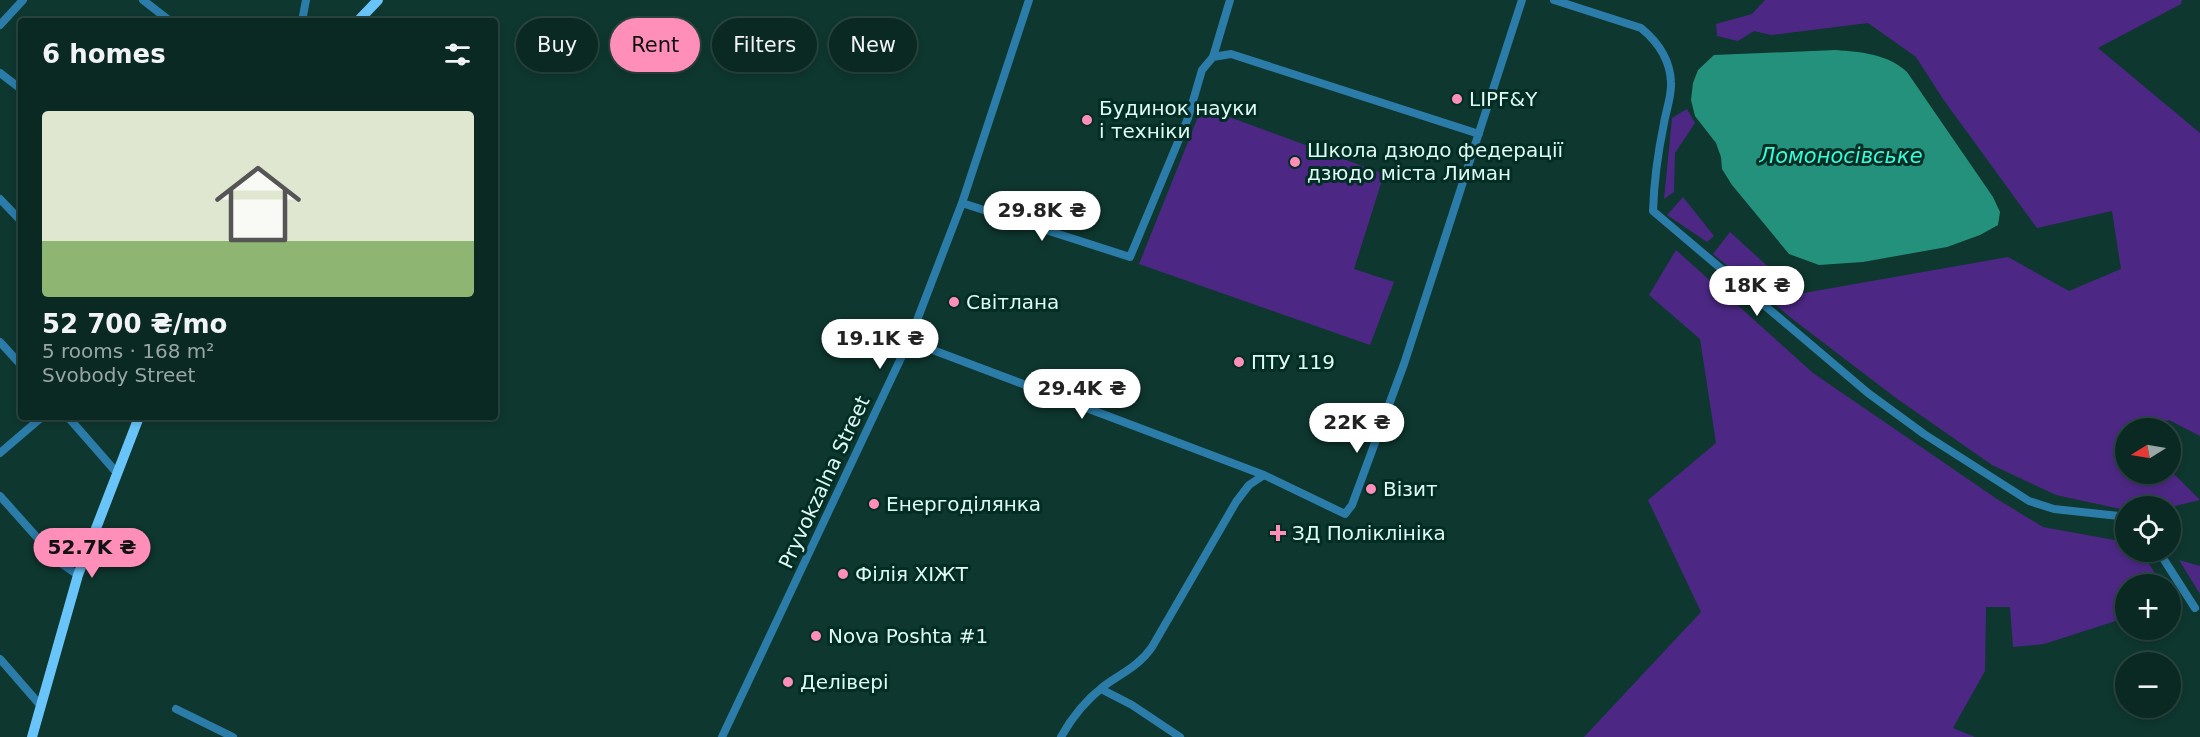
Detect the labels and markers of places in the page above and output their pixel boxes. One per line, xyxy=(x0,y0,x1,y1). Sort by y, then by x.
place label: LIPF&Y xyxy=(1469,87,1538,111)
marker: LIPF&Y xyxy=(1450,92,1464,106)
place label: Будинок науки і техніки xyxy=(1099,96,1257,143)
marker: Будинок науки і техніки xyxy=(1080,113,1094,127)
place label: Школа дзюдо федерації дзюдо міста Лиман xyxy=(1307,138,1563,185)
marker: Школа дзюдо федерації дзюдо міста Лиман xyxy=(1288,155,1302,169)
pin: 29.8K ₴ xyxy=(987,191,1097,242)
pin: 18K ₴ xyxy=(1715,266,1799,317)
place label: Світлана xyxy=(966,290,1059,314)
marker: Світлана xyxy=(947,295,961,309)
pin: 19.1K ₴ xyxy=(825,319,935,370)
place label: ПТУ 119 xyxy=(1251,350,1335,374)
marker: ПТУ 119 xyxy=(1232,355,1246,369)
pin: 29.4K ₴ xyxy=(1027,369,1137,420)
pin: 22K ₴ xyxy=(1315,403,1399,454)
place label: Візит xyxy=(1383,477,1438,501)
marker: Візит xyxy=(1364,482,1378,496)
place label: Енергоділянка xyxy=(886,492,1041,516)
marker: Енергоділянка xyxy=(867,497,881,511)
place label: ЗД Поліклініка xyxy=(1292,521,1446,545)
marker: ЗД Поліклініка xyxy=(1269,524,1287,542)
pin: 52.7K ₴ xyxy=(37,528,147,579)
place label: Філія ХІЖТ xyxy=(855,562,969,586)
marker: Філія ХІЖТ xyxy=(836,567,850,581)
place label: Nova Poshta #1 xyxy=(828,624,988,648)
marker: Nova Poshta #1 xyxy=(809,629,823,643)
place label: Делівері xyxy=(800,670,889,694)
marker: Делівері xyxy=(781,675,795,689)

